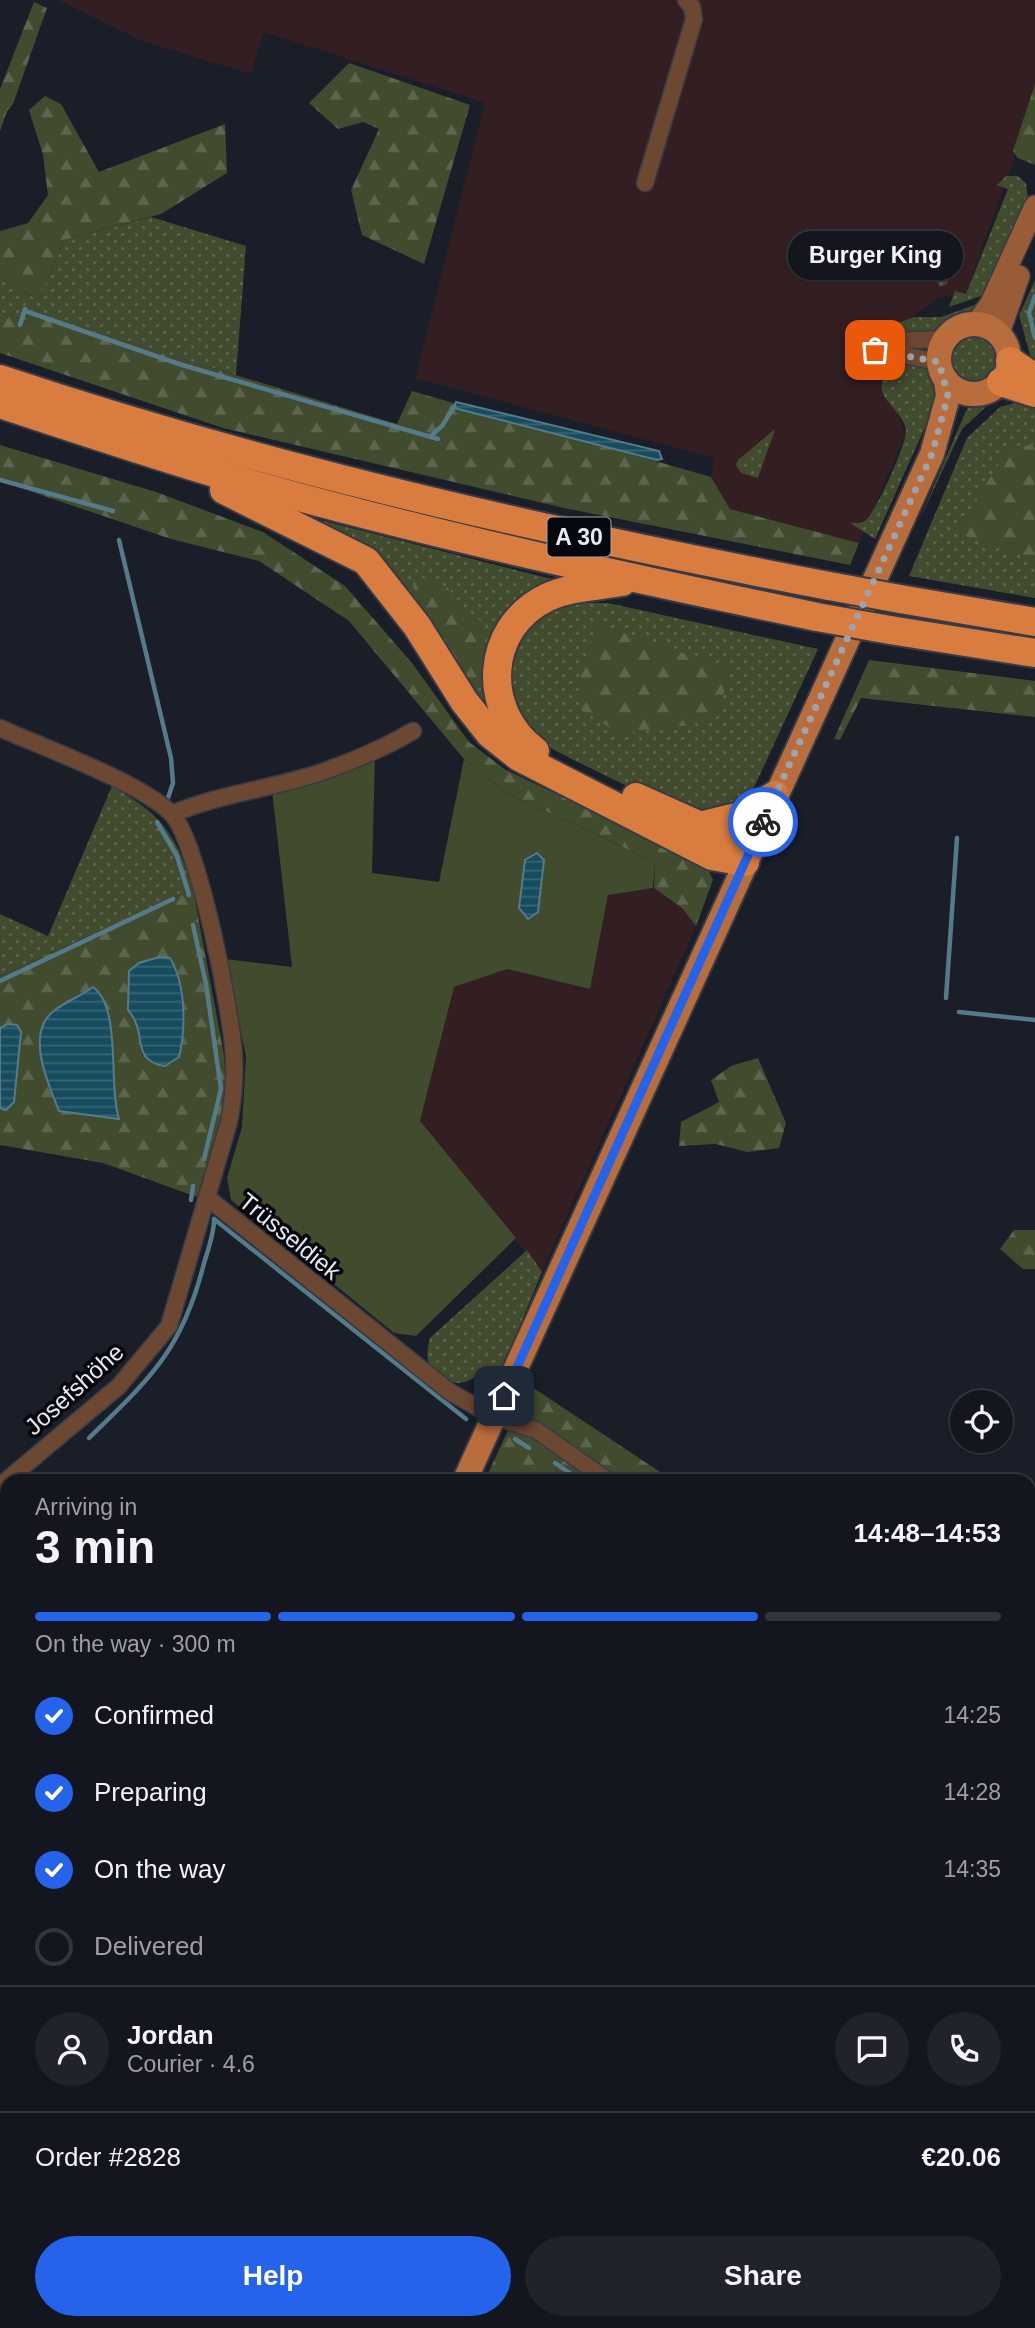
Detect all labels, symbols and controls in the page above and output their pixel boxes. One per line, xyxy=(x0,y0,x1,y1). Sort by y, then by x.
callout: Burger King xyxy=(788,231,962,280)
text: Burger King xyxy=(809,242,942,268)
pin xyxy=(845,320,905,380)
icon: bag xyxy=(856,331,894,369)
road number: A 30 xyxy=(548,517,610,556)
courier xyxy=(728,787,798,857)
icon: bike xyxy=(744,803,782,841)
street label: Trüsseldiek xyxy=(234,1187,347,1285)
street label: Josefshöhe xyxy=(19,1338,129,1440)
pin xyxy=(474,1366,534,1426)
icon: home xyxy=(485,1377,523,1415)
map controls xyxy=(950,1390,1013,1453)
button: locate xyxy=(950,1390,1013,1453)
text: Arriving in xyxy=(35,1494,137,1520)
text: 14:48–14:53 xyxy=(854,1518,1001,1548)
text: 3 min xyxy=(35,1521,155,1573)
text: On the way · 300 m xyxy=(35,1631,236,1657)
icon: check xyxy=(35,1697,73,1735)
text: Confirmed xyxy=(94,1700,214,1730)
text: 14:25 xyxy=(943,1702,1001,1728)
icon: check xyxy=(35,1774,73,1812)
text: Preparing xyxy=(94,1777,207,1807)
text: 14:28 xyxy=(943,1779,1001,1805)
icon: check xyxy=(35,1851,73,1889)
text: On the way xyxy=(94,1854,226,1884)
text: 14:35 xyxy=(943,1856,1001,1882)
text: Delivered xyxy=(94,1931,204,1961)
button: person xyxy=(35,2012,109,2086)
button: chat xyxy=(835,2012,909,2086)
button: phone xyxy=(927,2012,1001,2086)
text: Jordan xyxy=(127,2020,214,2050)
text: Courier · 4.6 xyxy=(127,2051,255,2077)
text: Order #2828 xyxy=(35,2142,181,2172)
text: €20.06 xyxy=(921,2142,1001,2172)
button: Help xyxy=(35,2236,511,2316)
button: Share xyxy=(525,2236,1001,2316)

